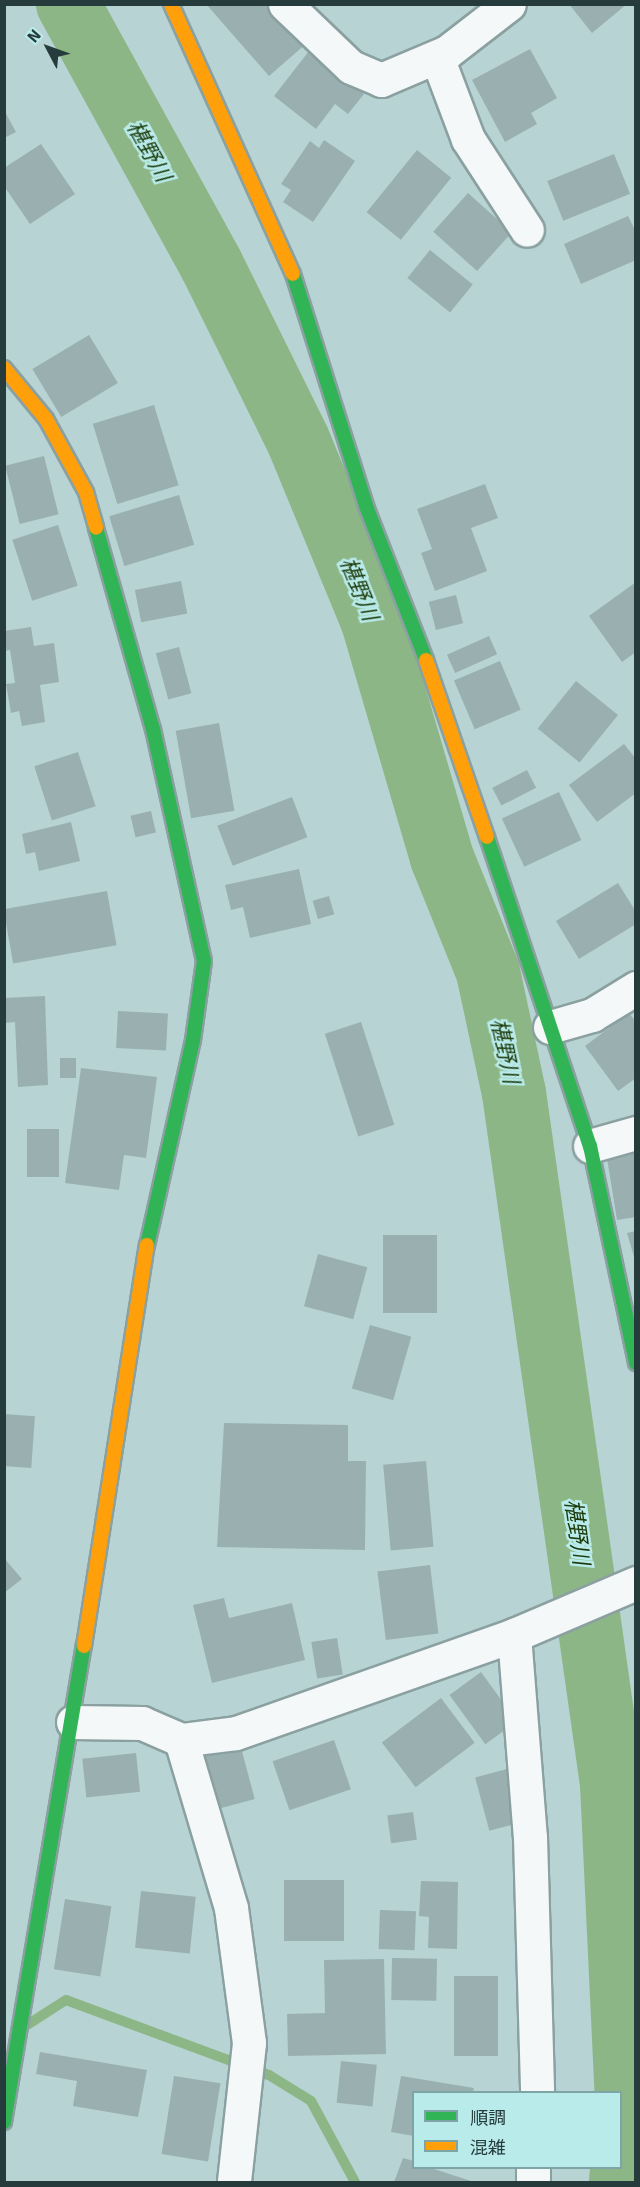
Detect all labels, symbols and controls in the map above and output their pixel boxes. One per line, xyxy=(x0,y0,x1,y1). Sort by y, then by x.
north arrow xyxy=(18,18,78,78)
text: N xyxy=(23,25,46,47)
water label: 椹野川 xyxy=(121,116,177,186)
water label: 椹野川 xyxy=(334,553,384,625)
water label: 椹野川 xyxy=(485,1016,525,1086)
water label: 椹野川 xyxy=(559,1497,595,1567)
legend xyxy=(412,2091,622,2169)
text: 順調 xyxy=(470,2107,506,2129)
text: 混雑 xyxy=(470,2137,506,2159)

